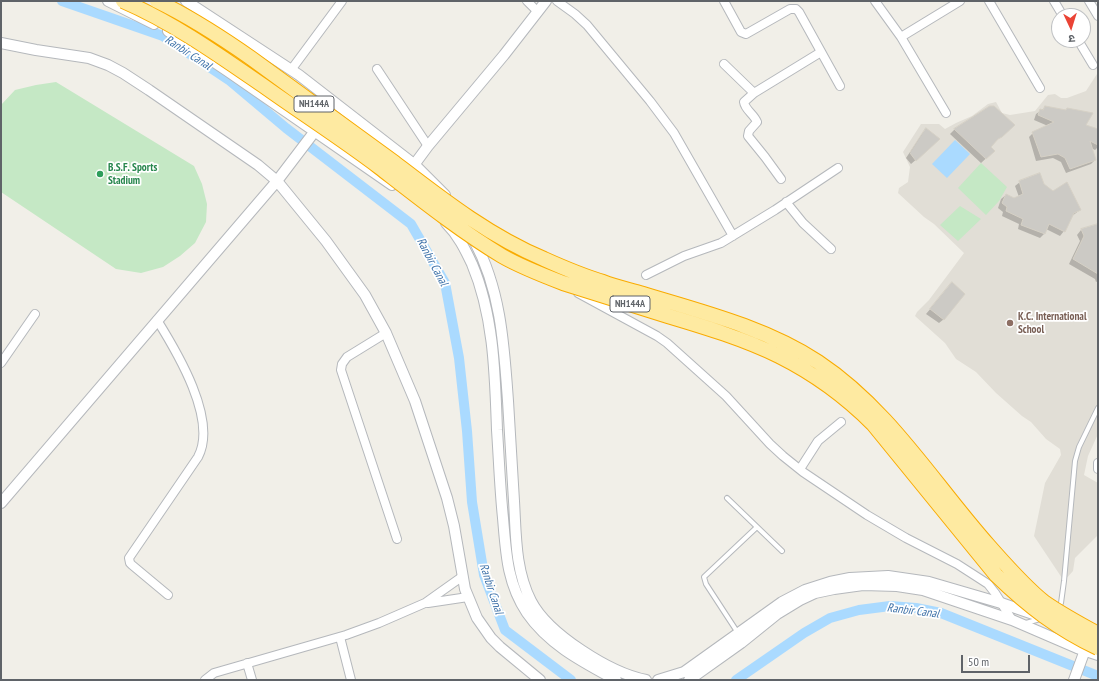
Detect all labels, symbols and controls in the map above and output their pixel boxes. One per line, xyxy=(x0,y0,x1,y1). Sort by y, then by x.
north arrow xyxy=(1051,8,1091,48)
text: उ xyxy=(1068,32,1075,46)
water label: Ranbir Canal xyxy=(162,33,214,73)
road number: NH144A xyxy=(294,96,334,112)
place label: B.S.F. Sports Stadium xyxy=(108,161,157,187)
marker: B.S.F. Sports Stadium xyxy=(95,169,105,179)
water label: Ranbir Canal xyxy=(413,235,451,289)
road number: NH144A xyxy=(610,296,650,312)
place label: K.C. International School xyxy=(1018,310,1087,336)
marker: K.C. International School xyxy=(1005,318,1015,328)
water label: Ranbir Canal xyxy=(476,562,506,616)
water label: Ranbir Canal xyxy=(886,601,940,621)
scale bar xyxy=(963,647,1032,673)
text: 50 m xyxy=(968,654,989,669)

